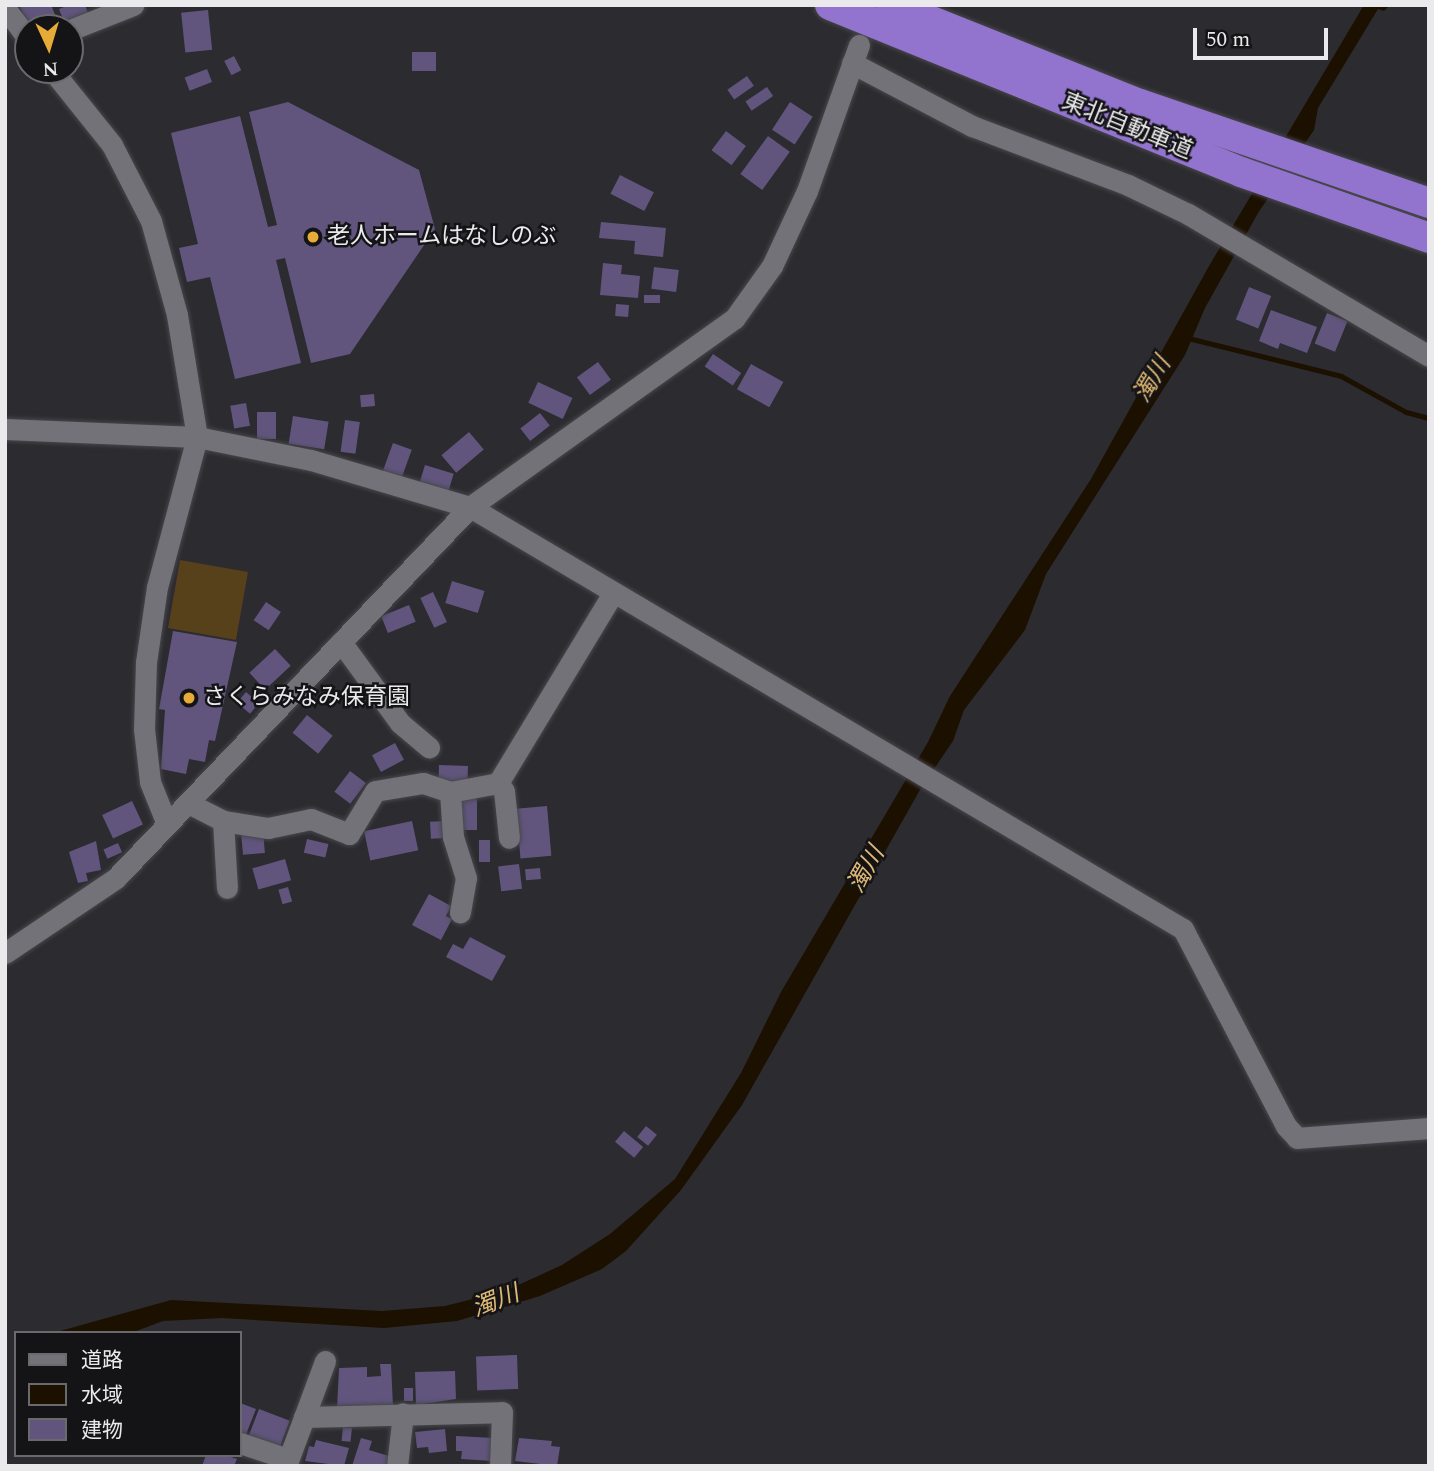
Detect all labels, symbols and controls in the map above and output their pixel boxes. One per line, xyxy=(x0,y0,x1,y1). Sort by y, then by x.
north arrow xyxy=(14,14,84,84)
scale bar xyxy=(1196,14,1331,58)
text: 50 m xyxy=(1206,24,1250,56)
text: N xyxy=(42,53,59,83)
street label: 東北自動車道 xyxy=(1058,88,1196,166)
place label: 老人ホームはなしのぶ xyxy=(327,223,557,251)
marker: 老人ホームはなしのぶ xyxy=(305,229,321,245)
water label: 濁川 xyxy=(1128,352,1178,408)
place label: さくらみなみ保育園 xyxy=(203,684,410,712)
marker: さくらみなみ保育園 xyxy=(181,690,197,706)
water label: 濁川 xyxy=(843,842,891,898)
water label: 濁川 xyxy=(468,1280,524,1324)
legend xyxy=(14,1331,242,1457)
text: 道路 xyxy=(81,1345,123,1377)
text: 水域 xyxy=(81,1380,123,1412)
text: 建物 xyxy=(81,1415,123,1447)

